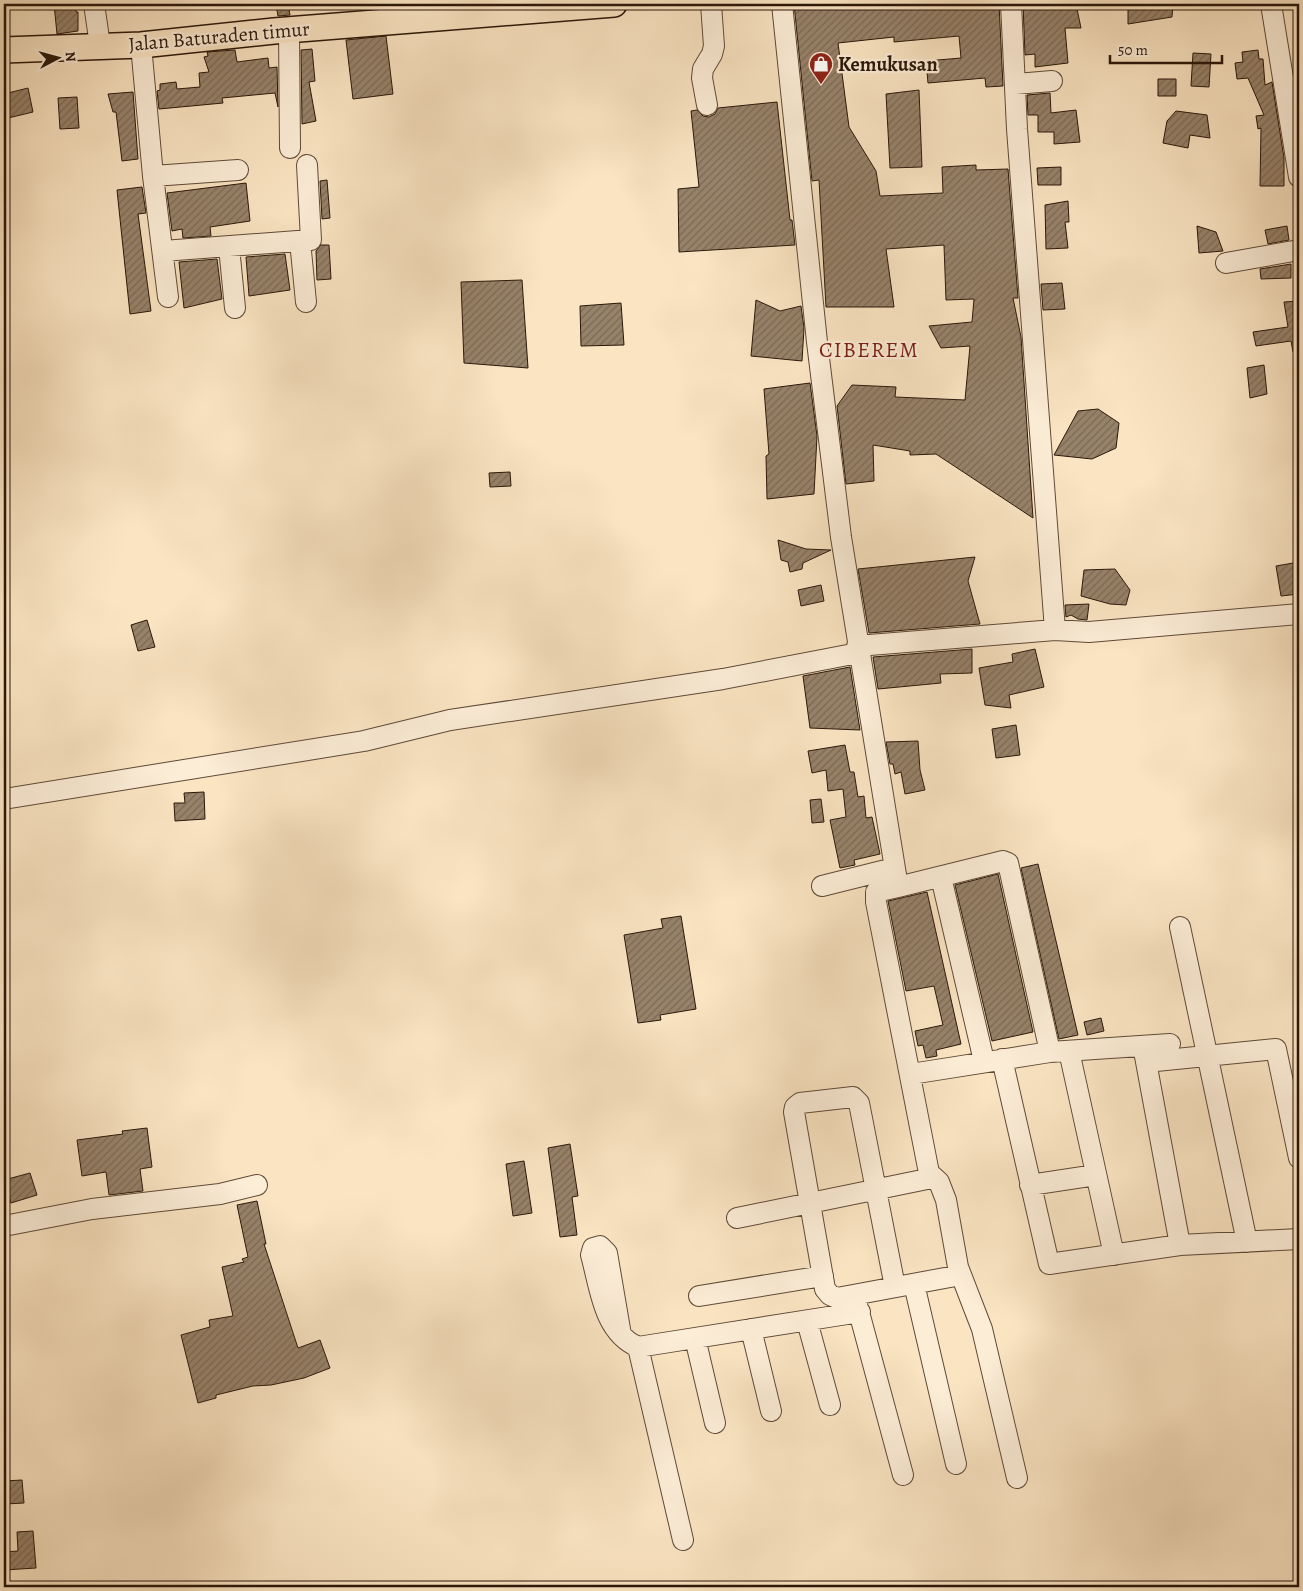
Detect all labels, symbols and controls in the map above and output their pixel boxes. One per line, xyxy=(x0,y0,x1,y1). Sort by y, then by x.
street label: Jalan Baturaden timur xyxy=(127,15,311,58)
north arrow xyxy=(32,32,82,82)
scale bar xyxy=(1110,32,1223,64)
text: 50 m xyxy=(1118,40,1148,60)
text: N xyxy=(60,51,80,63)
shop icon: Kemukusan xyxy=(808,51,834,85)
place label: Kemukusan xyxy=(838,51,938,78)
district label: CIBEREM xyxy=(819,335,919,365)

